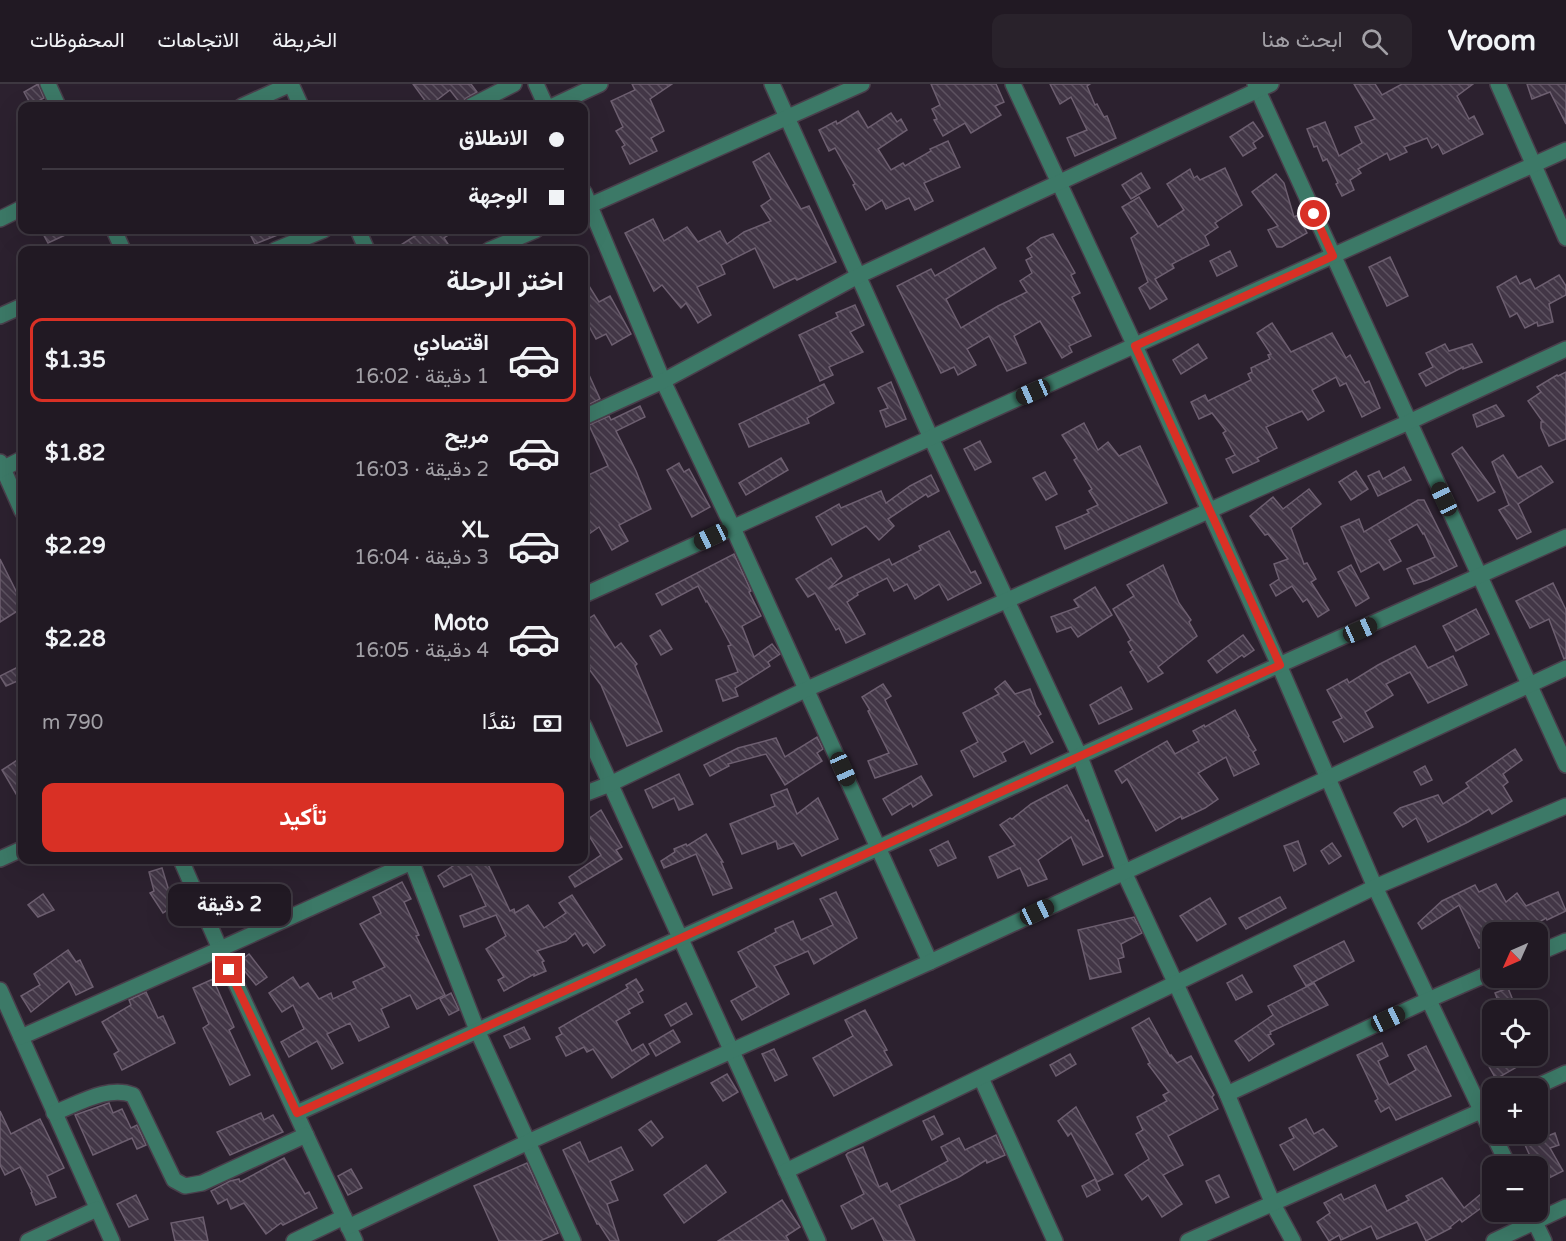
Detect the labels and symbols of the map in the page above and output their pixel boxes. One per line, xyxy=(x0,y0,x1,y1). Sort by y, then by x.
route start xyxy=(1300,200,1327,227)
car xyxy=(1013,376,1053,408)
car xyxy=(1428,479,1460,519)
car xyxy=(691,521,731,553)
car xyxy=(1340,614,1380,646)
car xyxy=(827,749,859,789)
callout: 2 دقيقة xyxy=(168,883,290,925)
car xyxy=(1017,896,1057,928)
north arrow xyxy=(1482,922,1548,988)
route end xyxy=(215,956,242,983)
car xyxy=(1368,1003,1408,1035)

